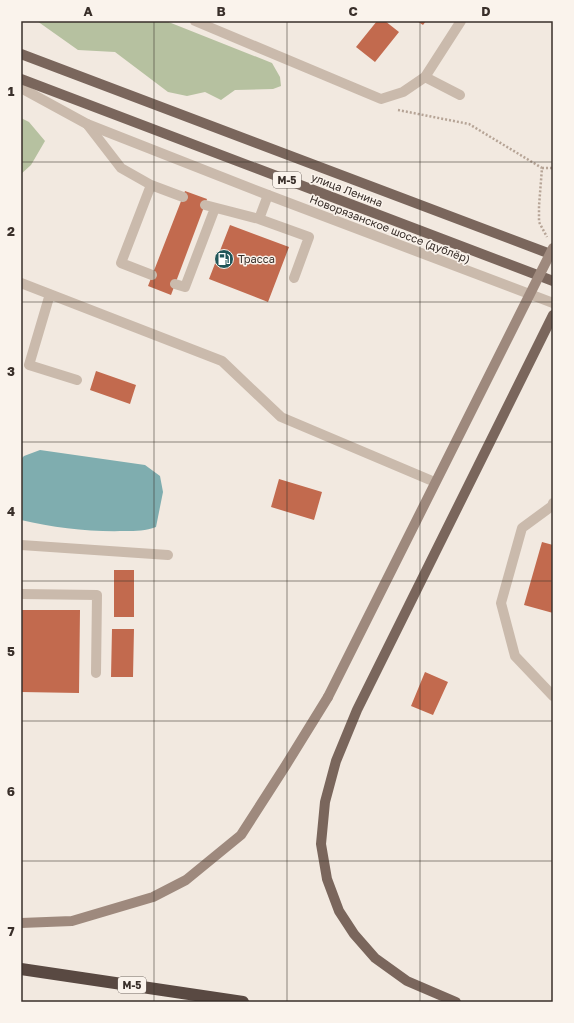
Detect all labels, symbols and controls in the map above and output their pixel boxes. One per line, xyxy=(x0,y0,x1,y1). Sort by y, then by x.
text: A xyxy=(83,3,93,19)
text: B xyxy=(216,3,226,19)
text: C xyxy=(348,3,358,19)
text: D xyxy=(481,3,491,19)
text: 1 xyxy=(8,83,15,99)
street label: улица Ленина xyxy=(310,170,385,209)
road number: М-5 xyxy=(273,172,301,188)
street label: Новорязанское шоссе (дублёр) xyxy=(308,192,472,265)
text: 2 xyxy=(7,223,15,239)
fuel station icon: Трасса xyxy=(213,248,235,270)
place label: Трасса xyxy=(238,252,275,265)
text: 3 xyxy=(7,363,15,379)
text: 4 xyxy=(7,503,15,519)
text: 5 xyxy=(7,643,15,659)
text: 6 xyxy=(7,783,15,799)
text: 7 xyxy=(7,923,15,939)
road number: М-5 xyxy=(118,977,146,993)

